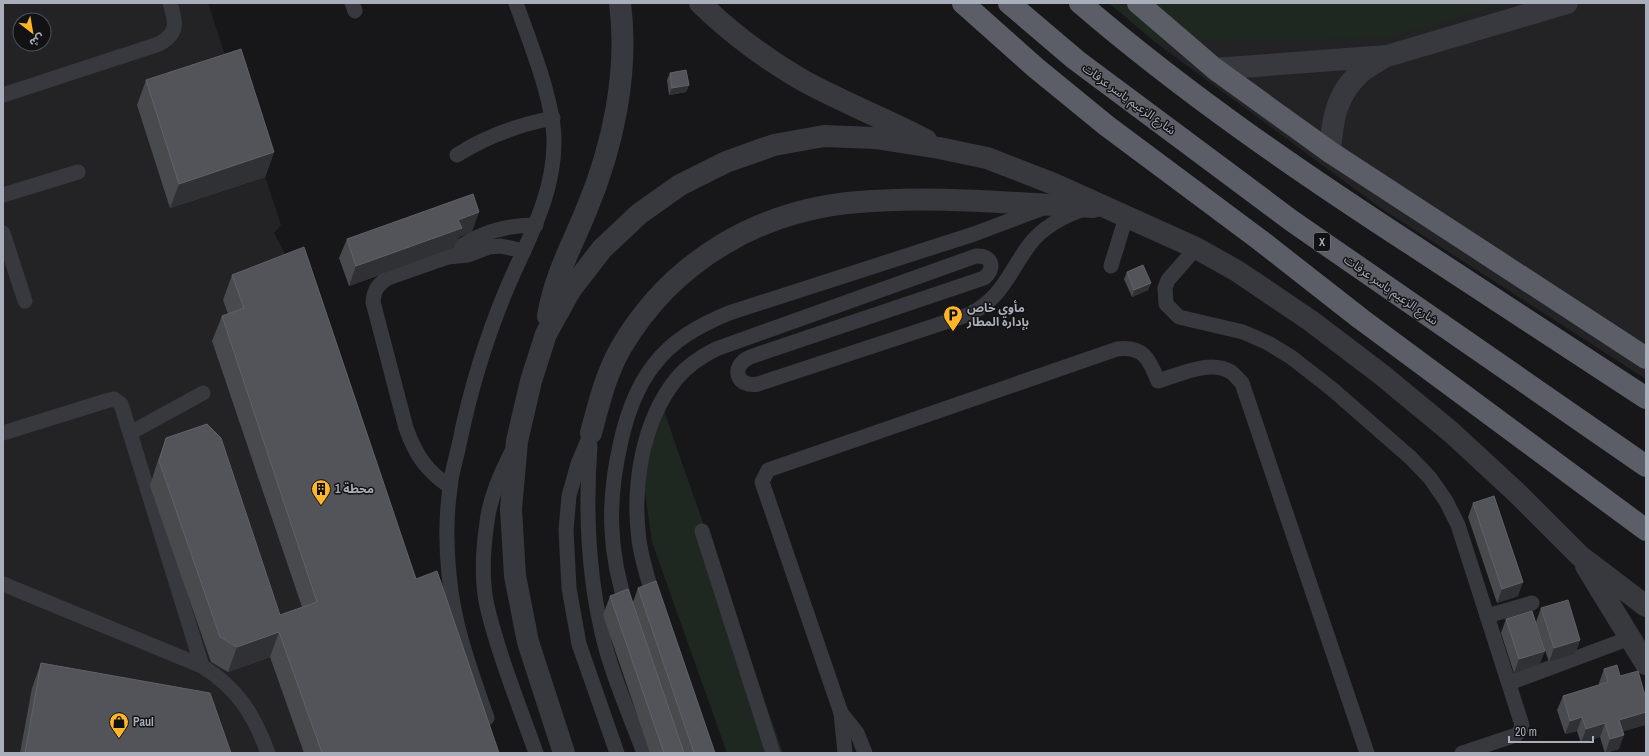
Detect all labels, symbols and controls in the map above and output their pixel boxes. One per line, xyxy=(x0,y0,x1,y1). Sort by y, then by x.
north arrow xyxy=(12,12,52,52)
text: ش xyxy=(27,31,47,50)
street label: شارع الزعيم ياسر عرفات xyxy=(1079,60,1179,139)
road number: X xyxy=(1314,233,1330,251)
street label: شارع الزعيم ياسر عرفات xyxy=(1340,251,1441,329)
place label: مأوى خاص بإدارة المطار xyxy=(966,300,1029,331)
parking icon: مأوى خاص بإدارة المطار xyxy=(942,304,964,332)
building icon: محطة 1 xyxy=(310,478,332,506)
place label: محطة 1 xyxy=(335,481,374,497)
shop icon: Paul xyxy=(108,711,130,739)
place label: Paul xyxy=(133,714,154,730)
scale bar xyxy=(1509,718,1593,744)
text: 20 m xyxy=(1515,724,1537,740)

